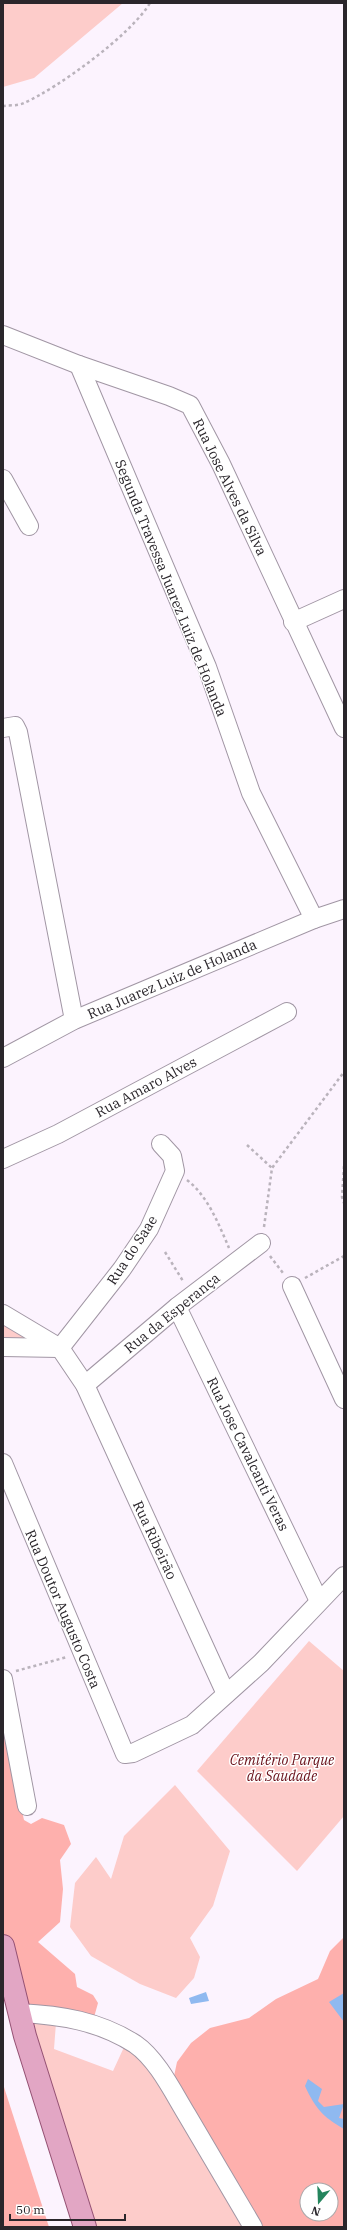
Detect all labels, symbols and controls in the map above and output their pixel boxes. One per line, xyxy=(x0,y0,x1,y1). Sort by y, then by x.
street label: Rua Jose Alves da Silva xyxy=(189,415,271,559)
street label: Segunda Travessa Juarez Luiz de Holanda xyxy=(111,457,231,719)
street label: Rua Juarez Luiz de Holanda xyxy=(85,935,260,1023)
street label: Rua Amaro Alves xyxy=(92,1053,200,1121)
street label: Rua do Saae xyxy=(103,1212,161,1288)
street label: Rua da Esperança xyxy=(121,1269,224,1357)
street label: Rua Jose Cavalcanti Veras xyxy=(203,1374,293,1534)
street label: Rua Ribeirão xyxy=(129,1498,181,1582)
street label: Rua Doutor Augusto Costa xyxy=(21,1527,105,1691)
park label: Cemitério Parque da Saudade xyxy=(230,1751,335,1785)
north arrow xyxy=(299,2182,339,2222)
scale bar xyxy=(10,2196,125,2222)
text: 50 m xyxy=(16,2202,45,2217)
text: N xyxy=(309,2203,322,2219)

